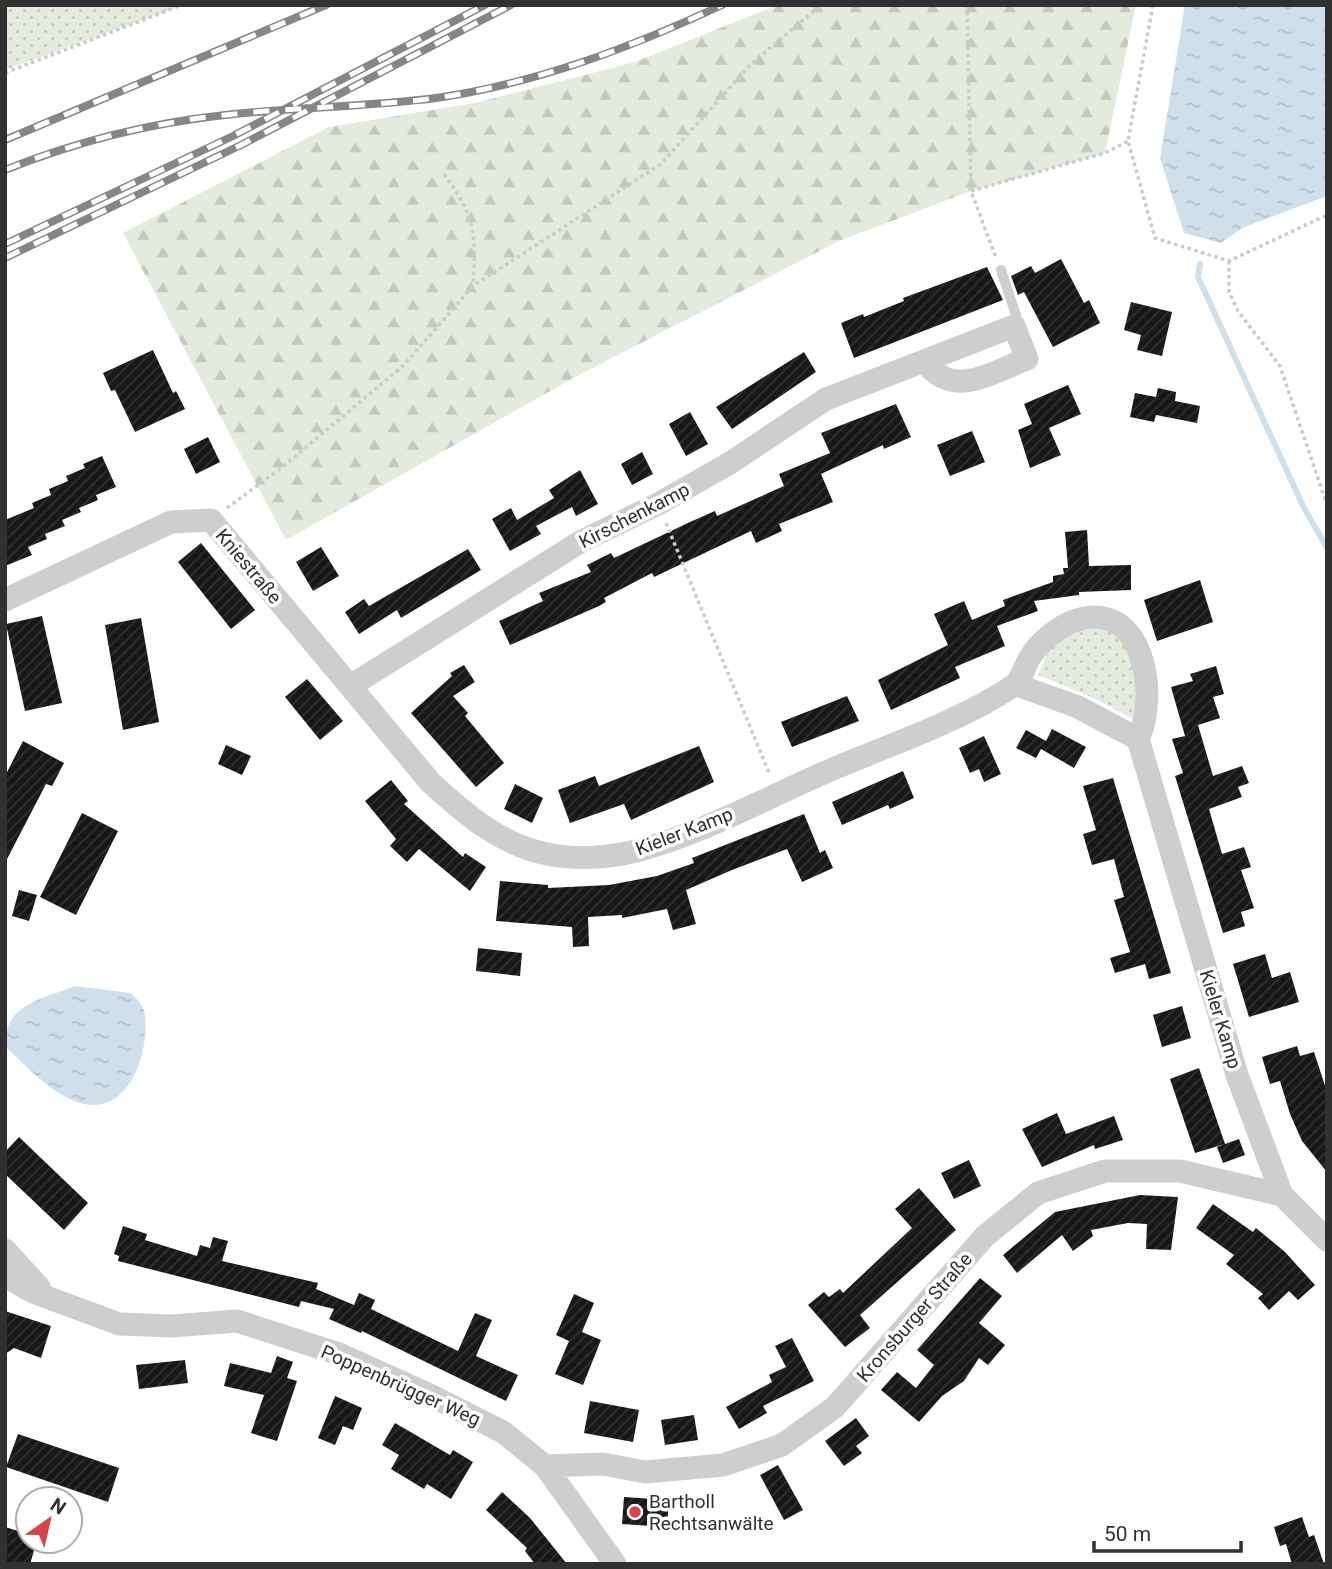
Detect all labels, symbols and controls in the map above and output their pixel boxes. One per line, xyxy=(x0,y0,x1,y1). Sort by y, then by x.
street label: Kirschenkamp xyxy=(575,478,693,553)
street label: Kniestraße xyxy=(211,524,287,608)
street label: Kieler Kamp xyxy=(632,802,736,860)
street label: Kieler Kamp xyxy=(1195,967,1246,1071)
street label: Kronsburger Straße xyxy=(852,1248,977,1387)
street label: Poppenbrügger Weg xyxy=(318,1340,484,1431)
north arrow xyxy=(14,1485,84,1555)
place label: Bartholl Rechtsanwälte xyxy=(649,1490,774,1535)
text: N xyxy=(46,1493,70,1520)
marker: Bartholl Rechtsanwälte xyxy=(627,1504,643,1520)
scale bar xyxy=(1094,1510,1241,1554)
text: 50 m xyxy=(1104,1522,1151,1546)

